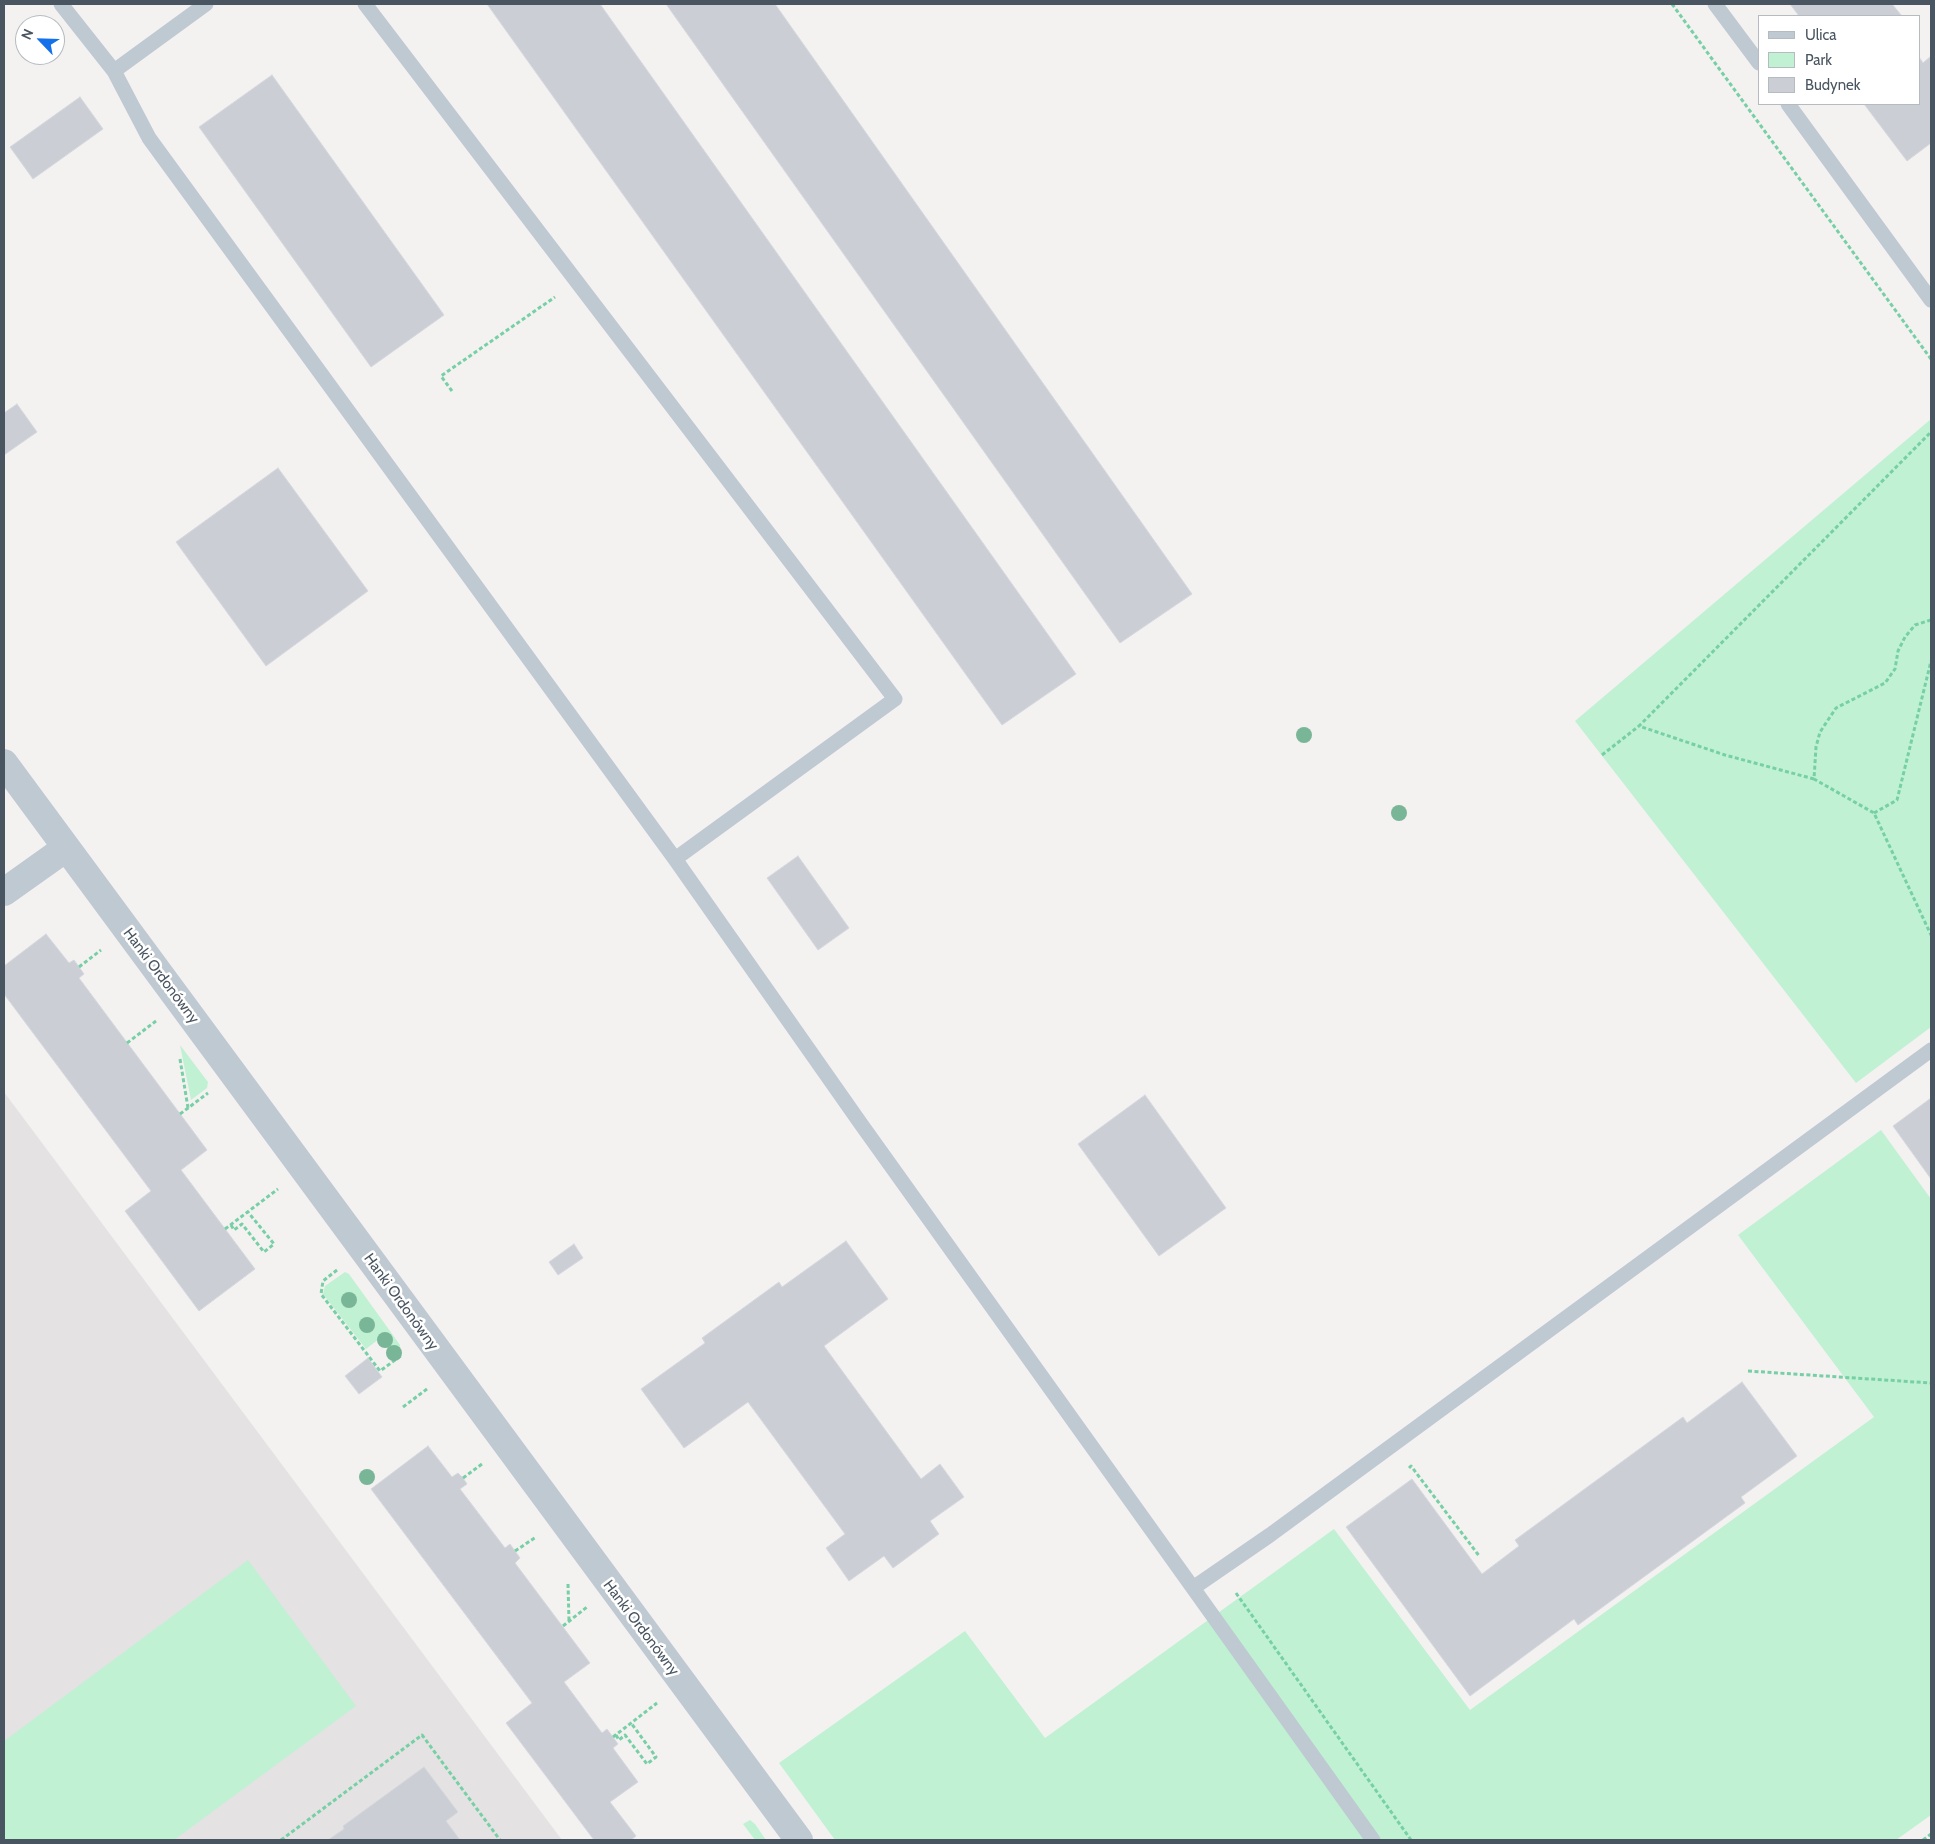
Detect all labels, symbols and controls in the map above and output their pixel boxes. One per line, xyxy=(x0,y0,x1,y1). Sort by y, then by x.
north arrow xyxy=(15,15,65,65)
legend xyxy=(1758,15,1920,105)
text: N xyxy=(17,26,37,42)
text: Ulica xyxy=(1805,26,1836,44)
text: Park xyxy=(1805,51,1832,69)
text: Budynek xyxy=(1805,76,1860,94)
street label: Hanki Ordonówny xyxy=(119,925,203,1027)
street label: Hanki Ordonówny xyxy=(360,1250,442,1354)
street label: Hanki Ordonówny xyxy=(599,1577,683,1679)

